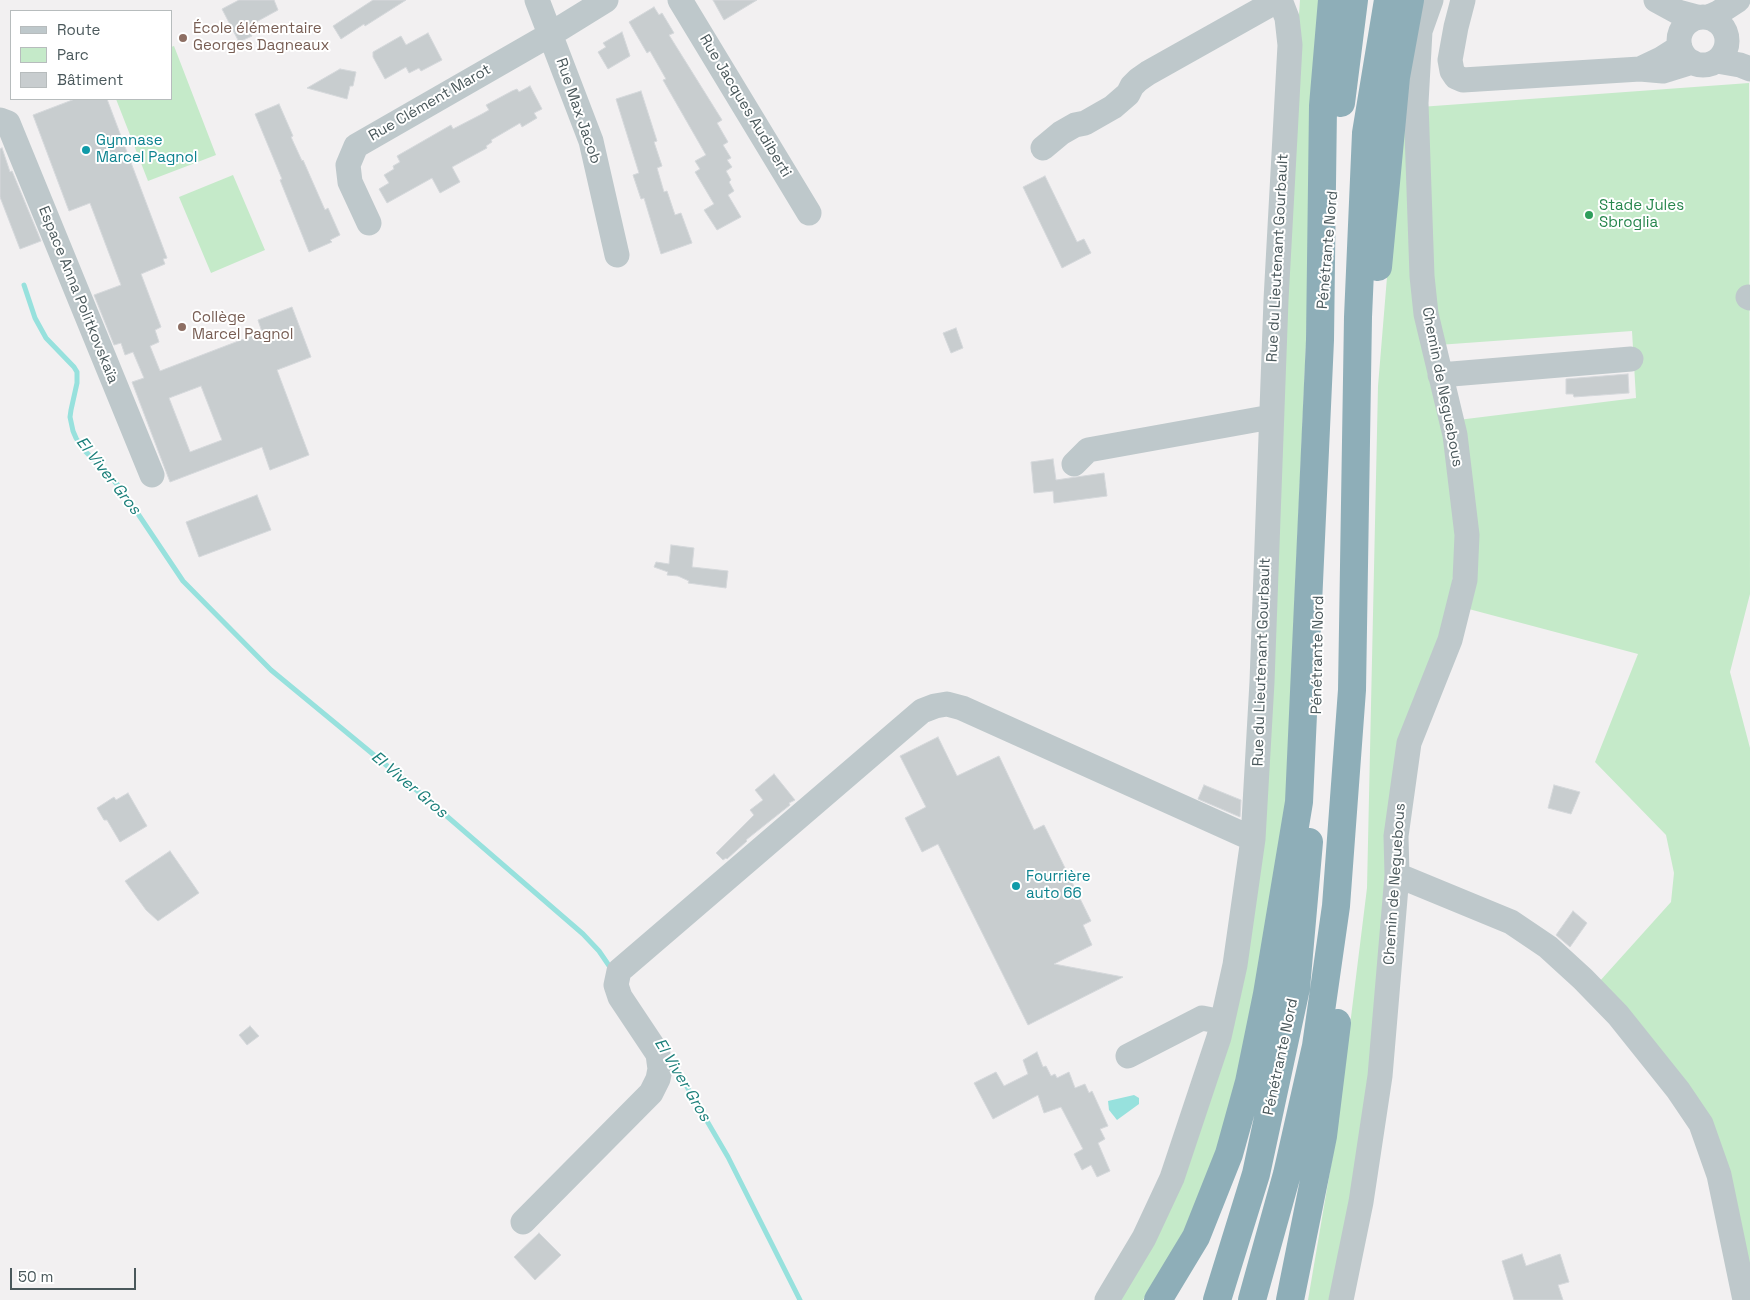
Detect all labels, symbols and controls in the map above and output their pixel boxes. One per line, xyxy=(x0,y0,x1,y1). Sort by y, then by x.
legend xyxy=(10,10,172,100)
text: Route xyxy=(57,20,100,39)
place label: École élémentaire Georges Dagneaux xyxy=(193,20,329,55)
street label: Rue Jacques Audiberti xyxy=(695,31,795,181)
marker: École élémentaire Georges Dagneaux xyxy=(177,32,189,44)
text: Parc xyxy=(57,45,89,64)
street label: Rue Max Jacob xyxy=(551,56,605,166)
street label: Rue Clément Marot xyxy=(366,61,494,145)
text: Bâtiment xyxy=(57,70,123,89)
place label: Gymnase Marcel Pagnol xyxy=(96,132,197,167)
marker: Gymnase Marcel Pagnol xyxy=(80,144,92,156)
street label: Rue du Lieutenant Gourbault xyxy=(1264,153,1292,363)
street label: Pénétrante Nord xyxy=(1314,190,1342,310)
place label: Stade Jules Sbroglia xyxy=(1599,197,1684,232)
street label: Espace Anna Politkovskaïa xyxy=(34,204,122,386)
marker: Stade Jules Sbroglia xyxy=(1583,209,1595,221)
street label: Chemin de Neguebous xyxy=(1418,306,1466,468)
place label: Collège Marcel Pagnol xyxy=(192,309,293,344)
marker: Collège Marcel Pagnol xyxy=(176,321,188,333)
water label: El Viver Gros xyxy=(72,433,144,519)
street label: Rue du Lieutenant Gourbault xyxy=(1249,557,1275,767)
street label: Pénétrante Nord xyxy=(1308,595,1328,715)
water label: El Viver Gros xyxy=(367,748,451,822)
street label: Chemin de Neguebous xyxy=(1380,802,1410,966)
place label: Fourrière auto 66 xyxy=(1026,868,1091,903)
marker: Fourrière auto 66 xyxy=(1010,880,1022,892)
street label: Pénétrante Nord xyxy=(1260,997,1302,1117)
water label: El Viver Gros xyxy=(650,1035,714,1125)
scale bar xyxy=(12,1258,139,1290)
text: 50 m xyxy=(18,1267,53,1286)

